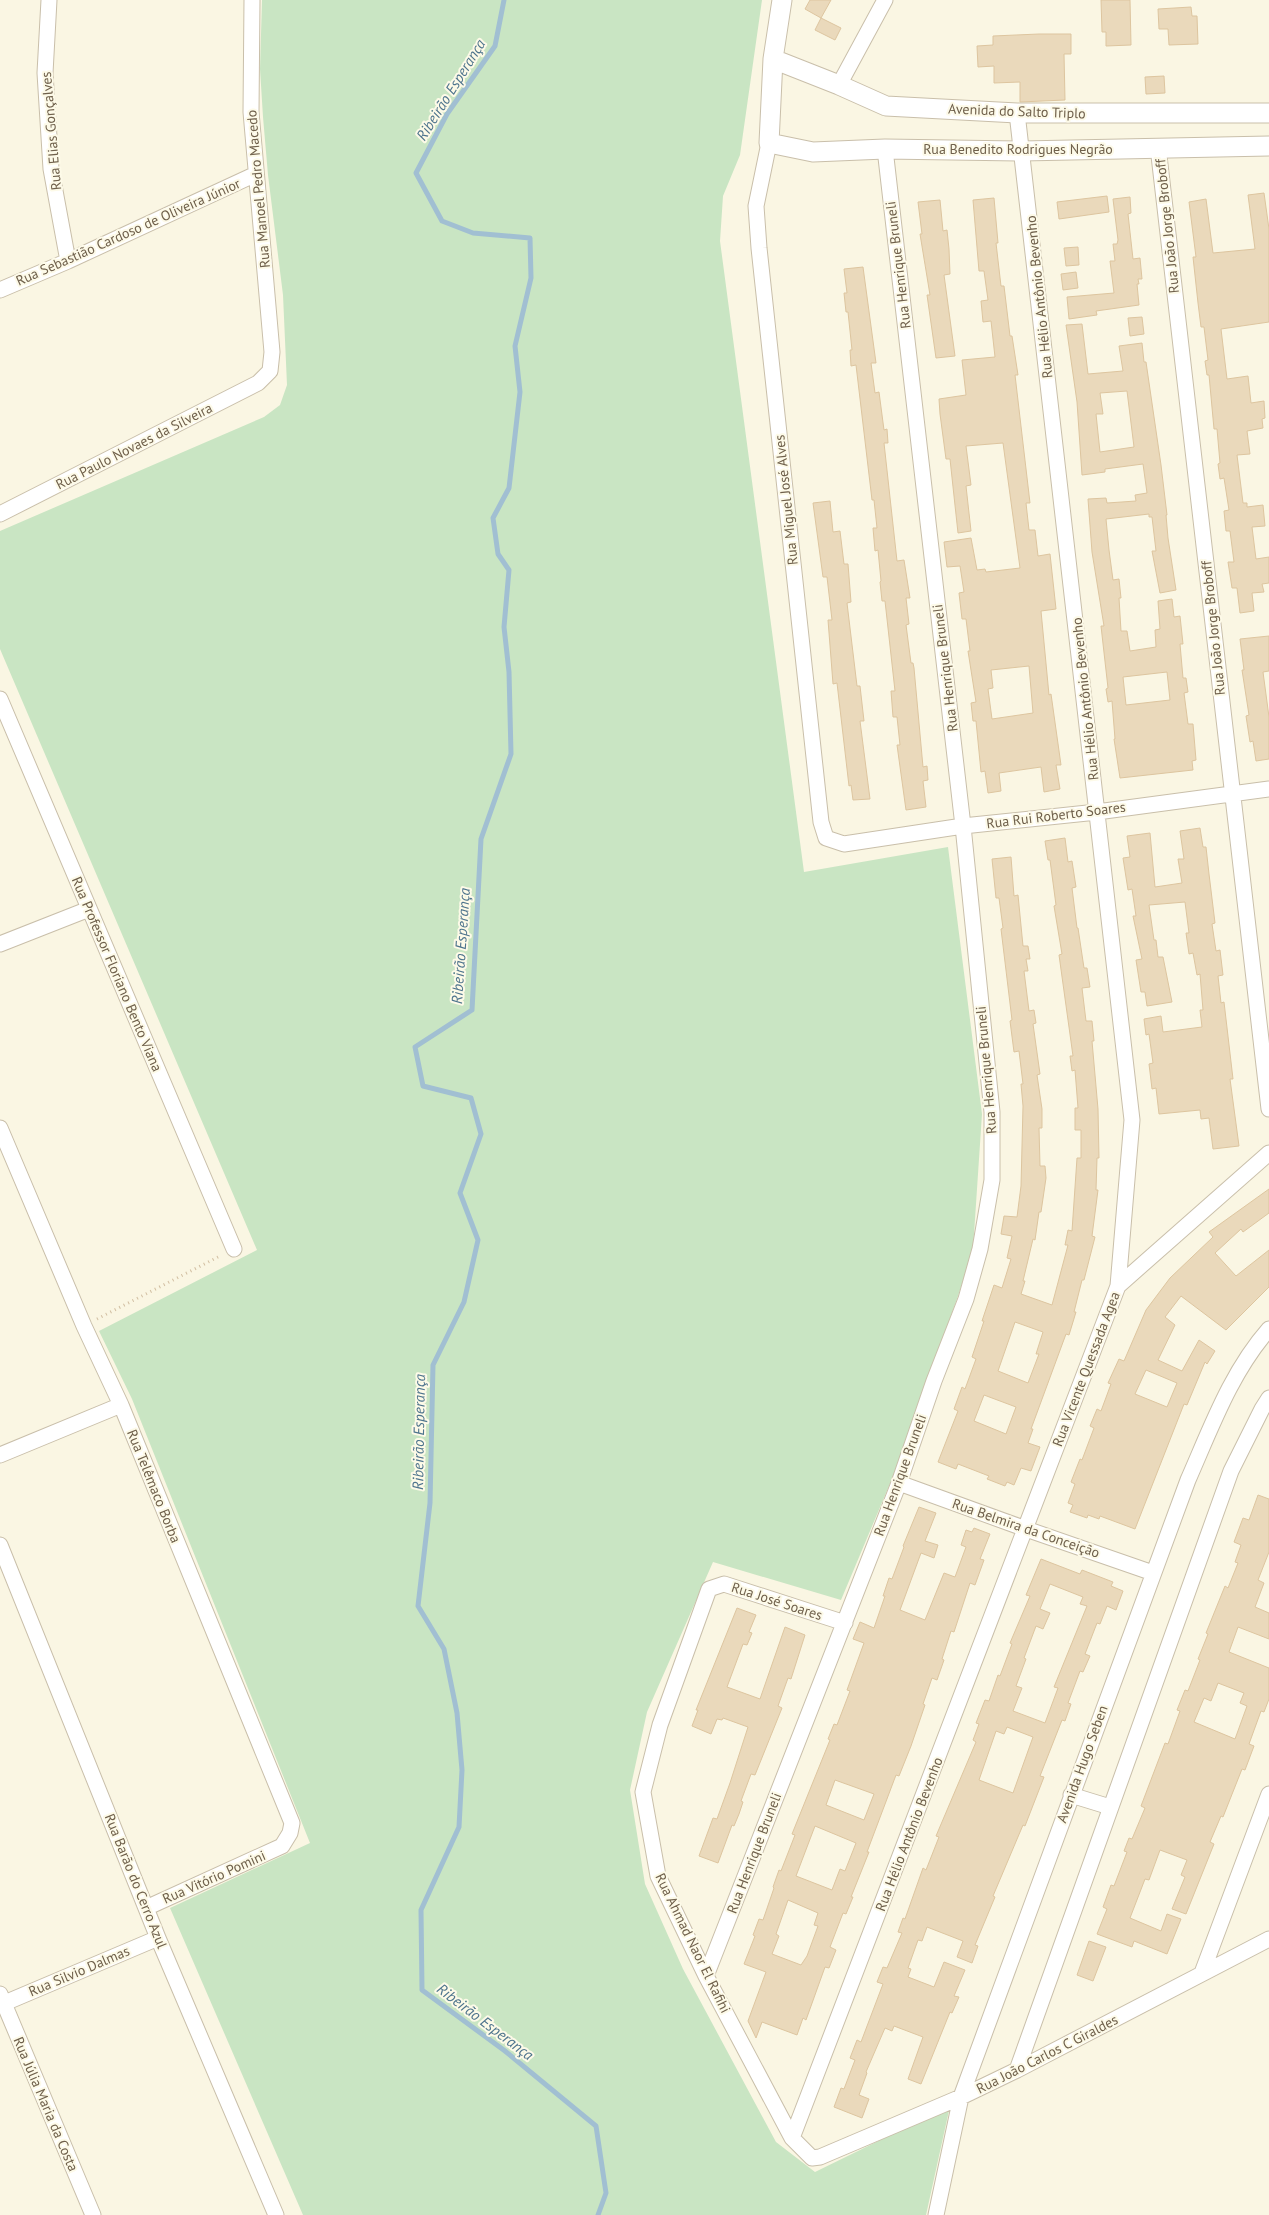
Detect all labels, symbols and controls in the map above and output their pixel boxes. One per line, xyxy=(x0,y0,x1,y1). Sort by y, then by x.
water label: Ribeirão Esperança xyxy=(412,35,490,144)
street label: Rua Elias Gonçalves xyxy=(37,71,65,191)
street label: Avenida do Salto Triplo xyxy=(948,100,1086,122)
street label: Rua Manoel Pedro Macedo xyxy=(242,109,274,269)
street label: Rua Benedito Rodrigues Negrão xyxy=(923,140,1113,158)
street label: Rua João Jorge Broboff xyxy=(1151,157,1183,294)
street label: Rua Sebastião Cardoso de Oliveira Júnior xyxy=(13,174,243,290)
street label: Rua Henrique Bruneli xyxy=(881,200,915,330)
street label: Rua Hélio Antônio Bevenho xyxy=(1021,215,1057,379)
street label: Rua Paulo Novaes da Silveira xyxy=(53,399,215,493)
street label: Rua Miguel José Alves xyxy=(770,434,802,566)
street label: Rua João Jorge Broboff xyxy=(1197,559,1229,696)
street label: Rua Henrique Bruneli xyxy=(928,603,962,733)
street label: Rua Hélio Antônio Bevenho xyxy=(1067,617,1103,781)
street label: Rua Rui Roberto Soares xyxy=(985,798,1127,832)
street label: Rua Professor Floriano Bento Viana xyxy=(68,874,166,1074)
water label: Ribeirão Esperança xyxy=(447,887,474,1004)
street label: Rua Henrique Bruneli xyxy=(971,1005,1001,1135)
street label: Rua Vicente Quessada Agea xyxy=(1048,1289,1124,1449)
water label: Ribeirão Esperança xyxy=(408,1373,429,1490)
street label: Rua Henrique Bruneli xyxy=(870,1412,930,1538)
street label: Rua Telêmaco Borba xyxy=(123,1427,185,1545)
street label: Rua Belmira da Conceição xyxy=(950,1494,1102,1562)
street label: Rua José Soares xyxy=(729,1578,825,1624)
street label: Avenida Hugo Seben xyxy=(1052,1703,1112,1825)
street label: Rua Hélio Antônio Bevenho xyxy=(871,1754,947,1914)
street label: Rua Henrique Bruneli xyxy=(723,1790,785,1916)
street label: Rua Barão do Cerro Azul xyxy=(101,1811,171,1951)
street label: Rua Vitório Pomini xyxy=(160,1846,268,1908)
street label: Rua Ahmad Naor El Rafihi xyxy=(651,1870,735,2016)
street label: Rua Silvio Dalmas xyxy=(26,1942,132,2000)
water label: Ribeirão Esperança xyxy=(433,1979,538,2064)
street label: Rua João Carlos C Giraldes xyxy=(973,2010,1121,2098)
street label: Rua Júlia Maria da Costa xyxy=(9,2034,83,2174)

